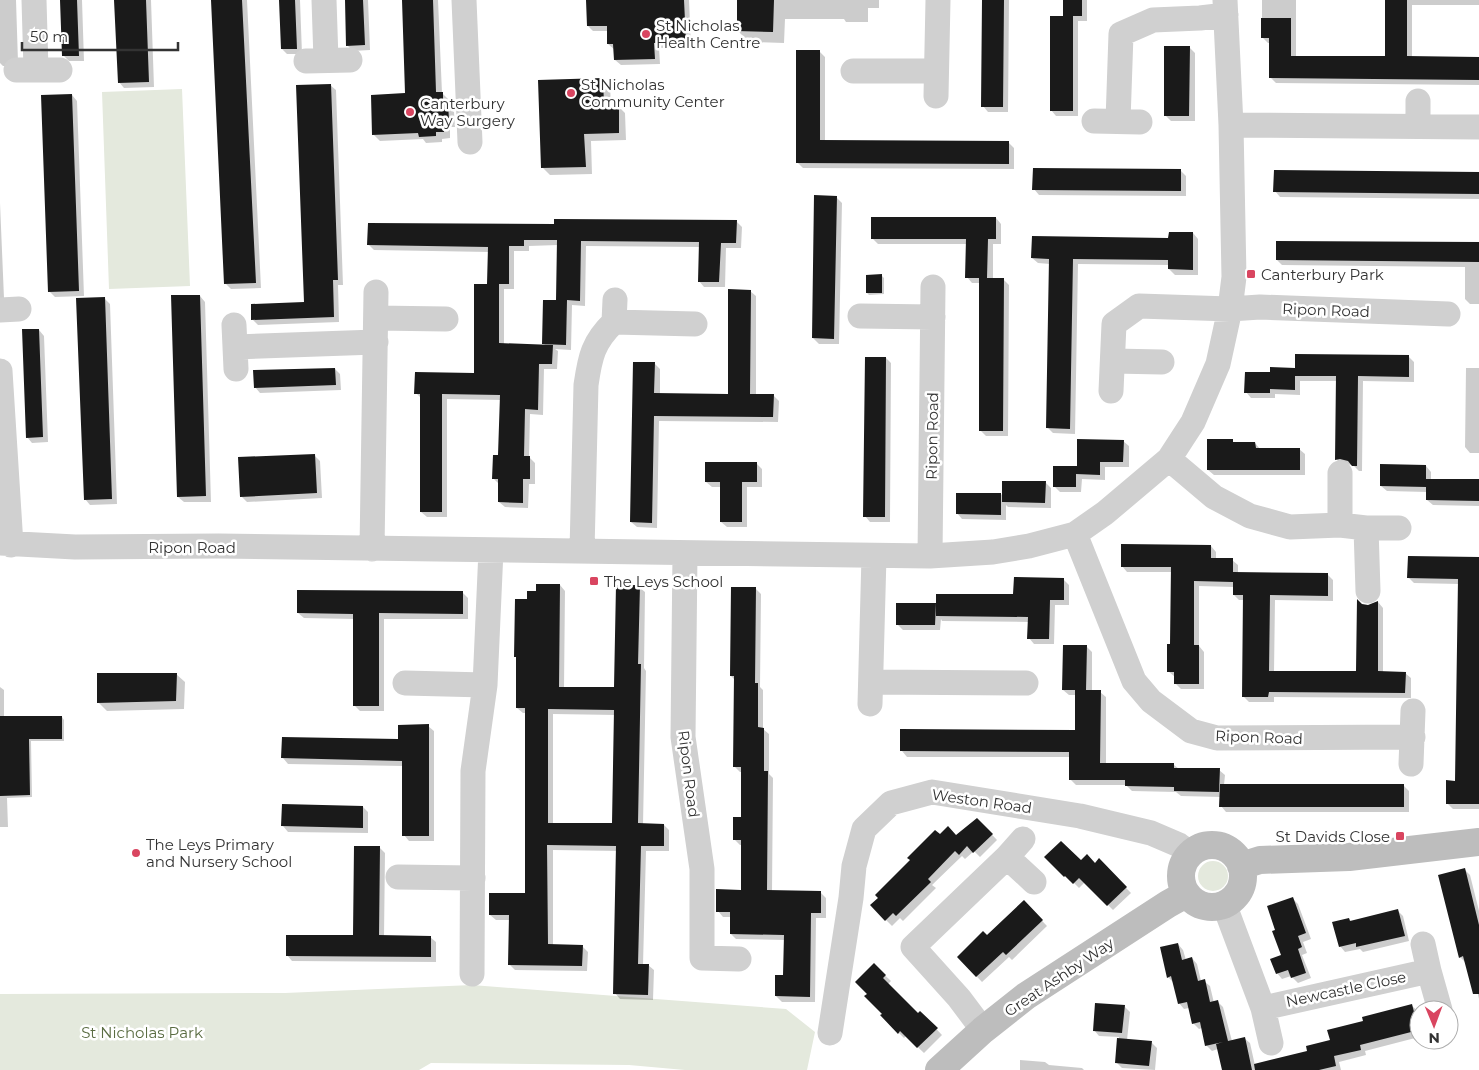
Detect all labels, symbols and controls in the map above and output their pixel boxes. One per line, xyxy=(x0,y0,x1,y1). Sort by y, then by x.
place label: St Nicholas Health Centre xyxy=(656,16,760,52)
scale bar xyxy=(22,20,179,52)
text: 50 m xyxy=(30,27,68,46)
marker: St Nicholas Health Centre xyxy=(640,28,652,40)
place label: St Nicholas Community Center xyxy=(581,75,725,111)
marker: St Nicholas Community Center xyxy=(565,87,577,99)
place label: Canterbury Way Surgery xyxy=(420,94,516,130)
marker: Canterbury Way Surgery xyxy=(404,106,416,118)
place label: Canterbury Park xyxy=(1261,265,1384,284)
marker: Canterbury Park xyxy=(1245,268,1257,280)
street label: Ripon Road xyxy=(1282,299,1370,321)
street label: Ripon Road xyxy=(922,392,942,480)
street label: Ripon Road xyxy=(148,538,236,557)
place label: The Leys School xyxy=(604,572,723,591)
marker: The Leys School xyxy=(588,575,600,587)
street label: Ripon Road xyxy=(1215,726,1303,748)
street label: Ripon Road xyxy=(674,729,704,819)
street label: Weston Road xyxy=(931,785,1033,817)
place label: St Davids Close xyxy=(1276,827,1390,846)
marker: St Davids Close xyxy=(1394,830,1406,842)
place label: The Leys Primary and Nursery School xyxy=(146,835,292,871)
marker: The Leys Primary and Nursery School xyxy=(130,847,142,859)
street label: Great Ashby Way xyxy=(1001,933,1118,1021)
street label: Newcastle Close xyxy=(1284,967,1408,1011)
north arrow xyxy=(1409,1000,1459,1050)
park label: St Nicholas Park xyxy=(81,1023,203,1042)
text: N xyxy=(1428,1029,1440,1047)

